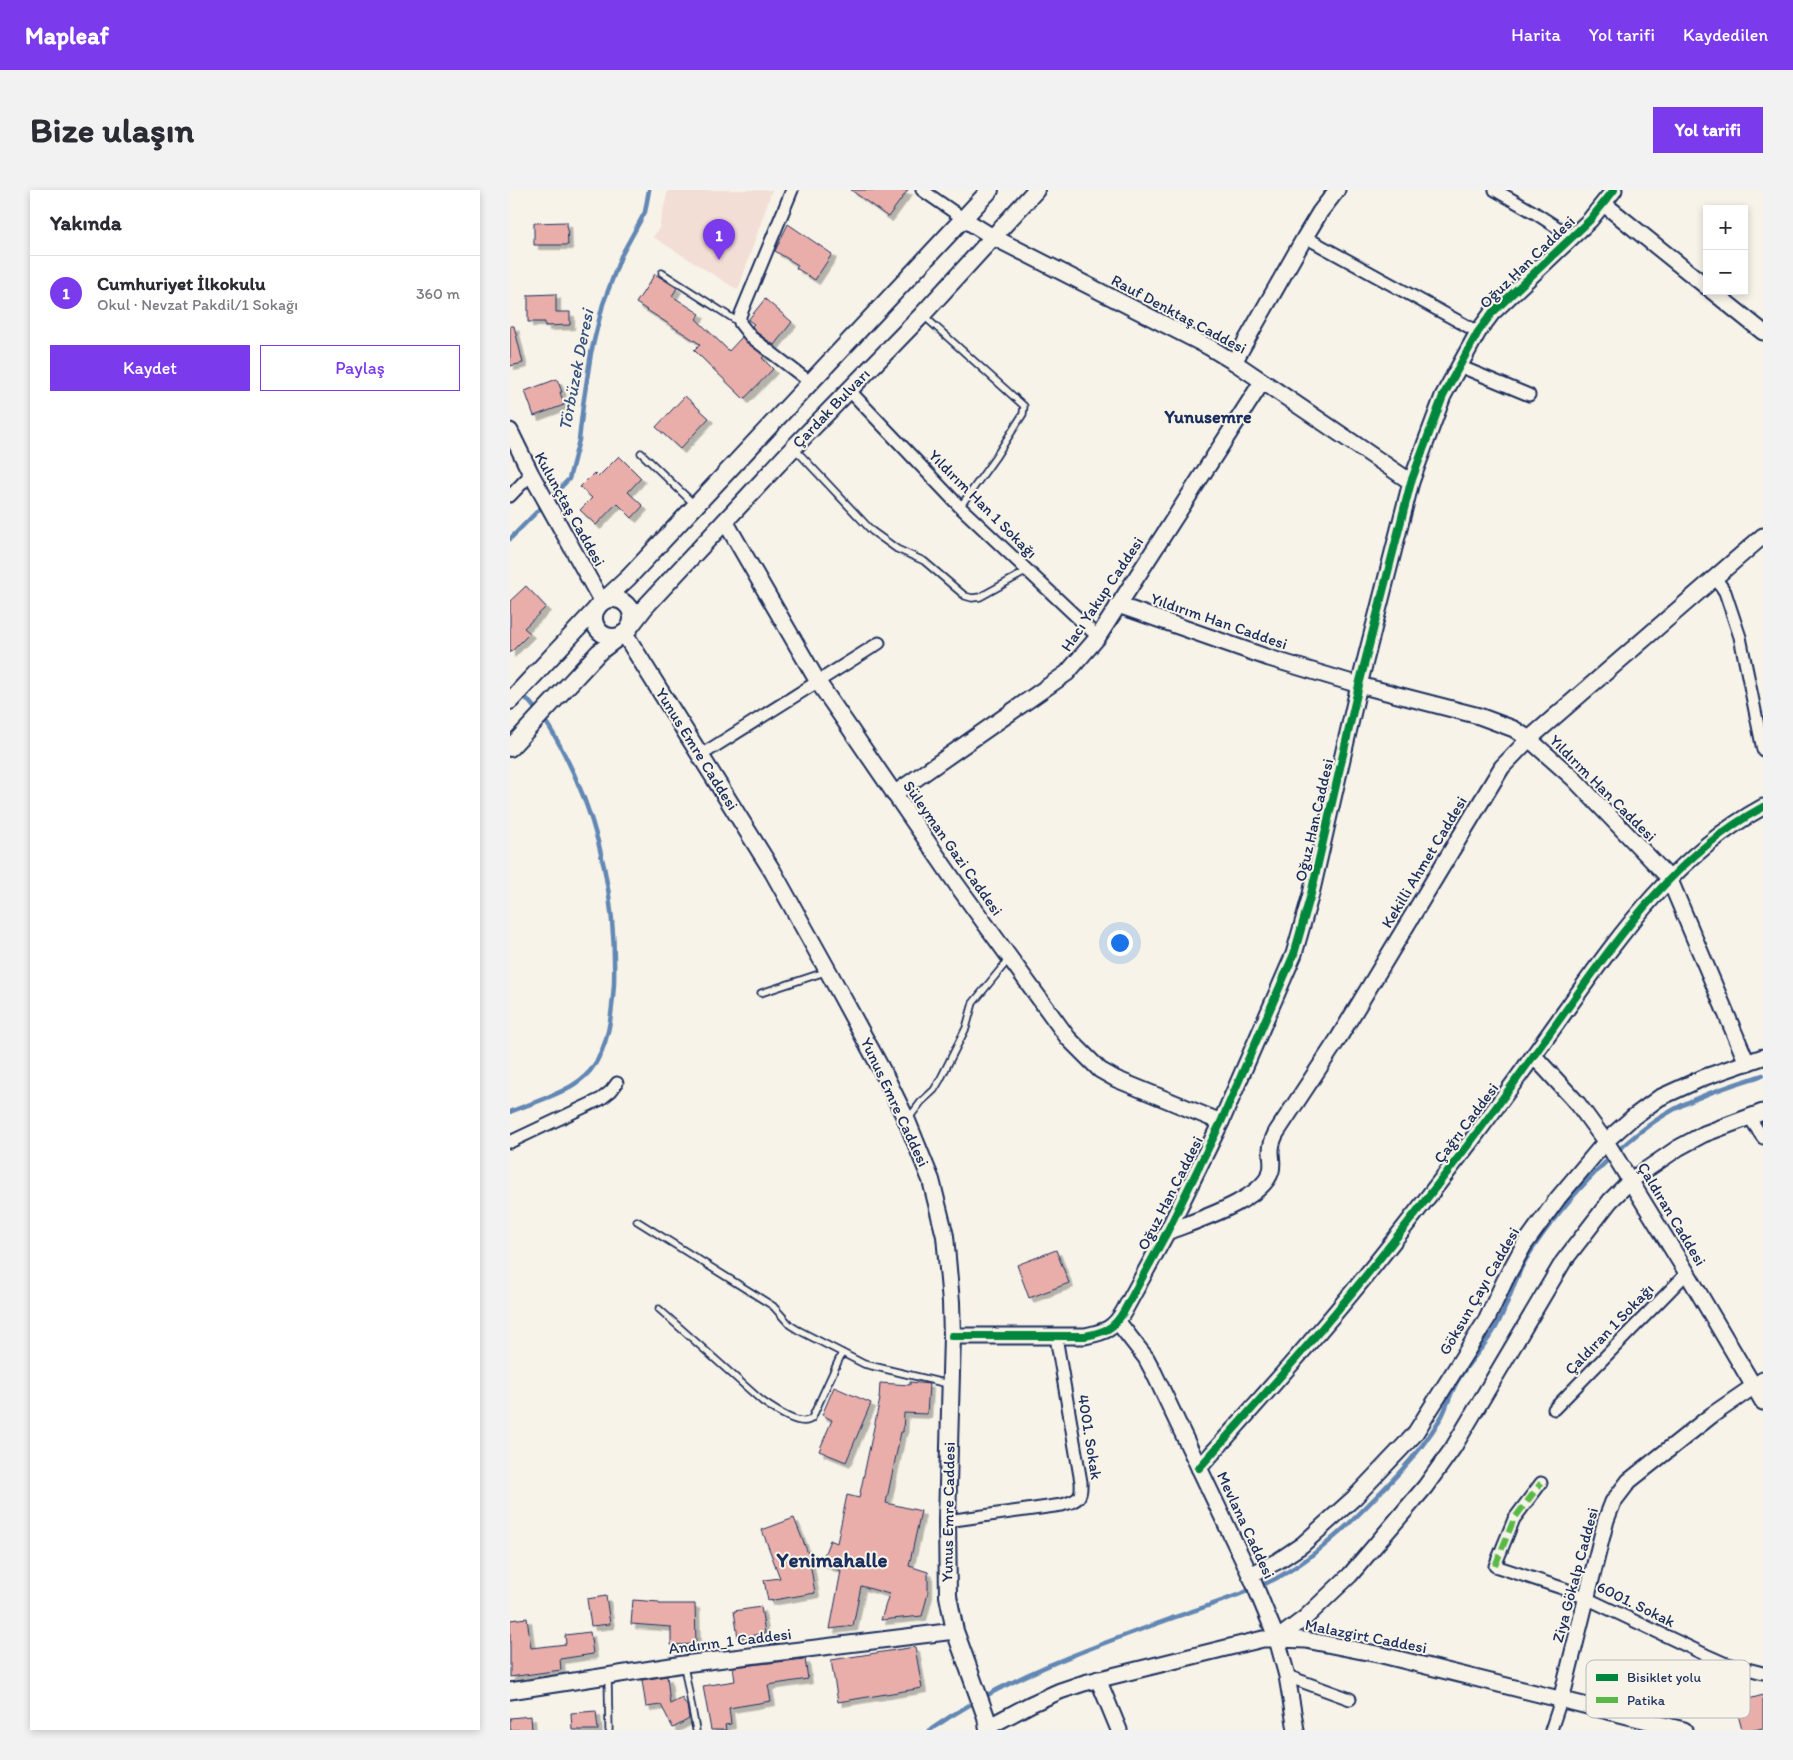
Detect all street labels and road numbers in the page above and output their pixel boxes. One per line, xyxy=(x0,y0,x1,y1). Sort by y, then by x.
street label: Oğuz Han Caddesi xyxy=(1475,212,1579,312)
street label: Rauf Denktaş Caddesi xyxy=(1108,270,1250,358)
street label: Çardak Bulvarı xyxy=(788,364,874,452)
street label: Yıldırım Han 1 Sokağı xyxy=(925,446,1041,562)
street label: Kulunçtaş Caddesi xyxy=(531,448,609,570)
street label: Hacı Yakup Caddesi xyxy=(1057,533,1147,655)
street label: Yıldırım Han Caddesi xyxy=(1148,589,1290,653)
street label: Yunus Emre Caddesi xyxy=(652,684,742,814)
street label: Yıldırım Han Caddesi xyxy=(1546,731,1660,845)
street label: Oğuz Han Caddesi xyxy=(1291,757,1337,883)
street label: Süleyman Gazi Caddesi xyxy=(899,777,1007,919)
street label: Kekilli Ahmet Caddesi xyxy=(1377,793,1471,931)
street label: Yunus Emre Caddesi xyxy=(857,1034,933,1170)
street label: Çağrı Caddesi xyxy=(1430,1079,1502,1167)
street label: Oğuz Han Caddesi xyxy=(1133,1133,1207,1253)
street label: Çaldıran Caddesi xyxy=(1634,1159,1710,1269)
street label: Göksun Çayı Caddesi xyxy=(1435,1224,1523,1358)
street label: Çaldıran 1 Sokağı xyxy=(1561,1279,1657,1379)
street label: 4001. Sokak xyxy=(1074,1393,1106,1481)
street label: Yunus Emre Caddesi xyxy=(937,1442,959,1582)
street label: Mevlana Caddesi xyxy=(1213,1468,1279,1582)
street label: Ziya Gökalp Caddesi xyxy=(1548,1505,1602,1645)
street label: 6001. Sokak xyxy=(1594,1577,1678,1631)
street label: Malazgirt Caddesi xyxy=(1303,1615,1429,1657)
street label: Andırın_1 Caddesi xyxy=(667,1624,793,1658)

